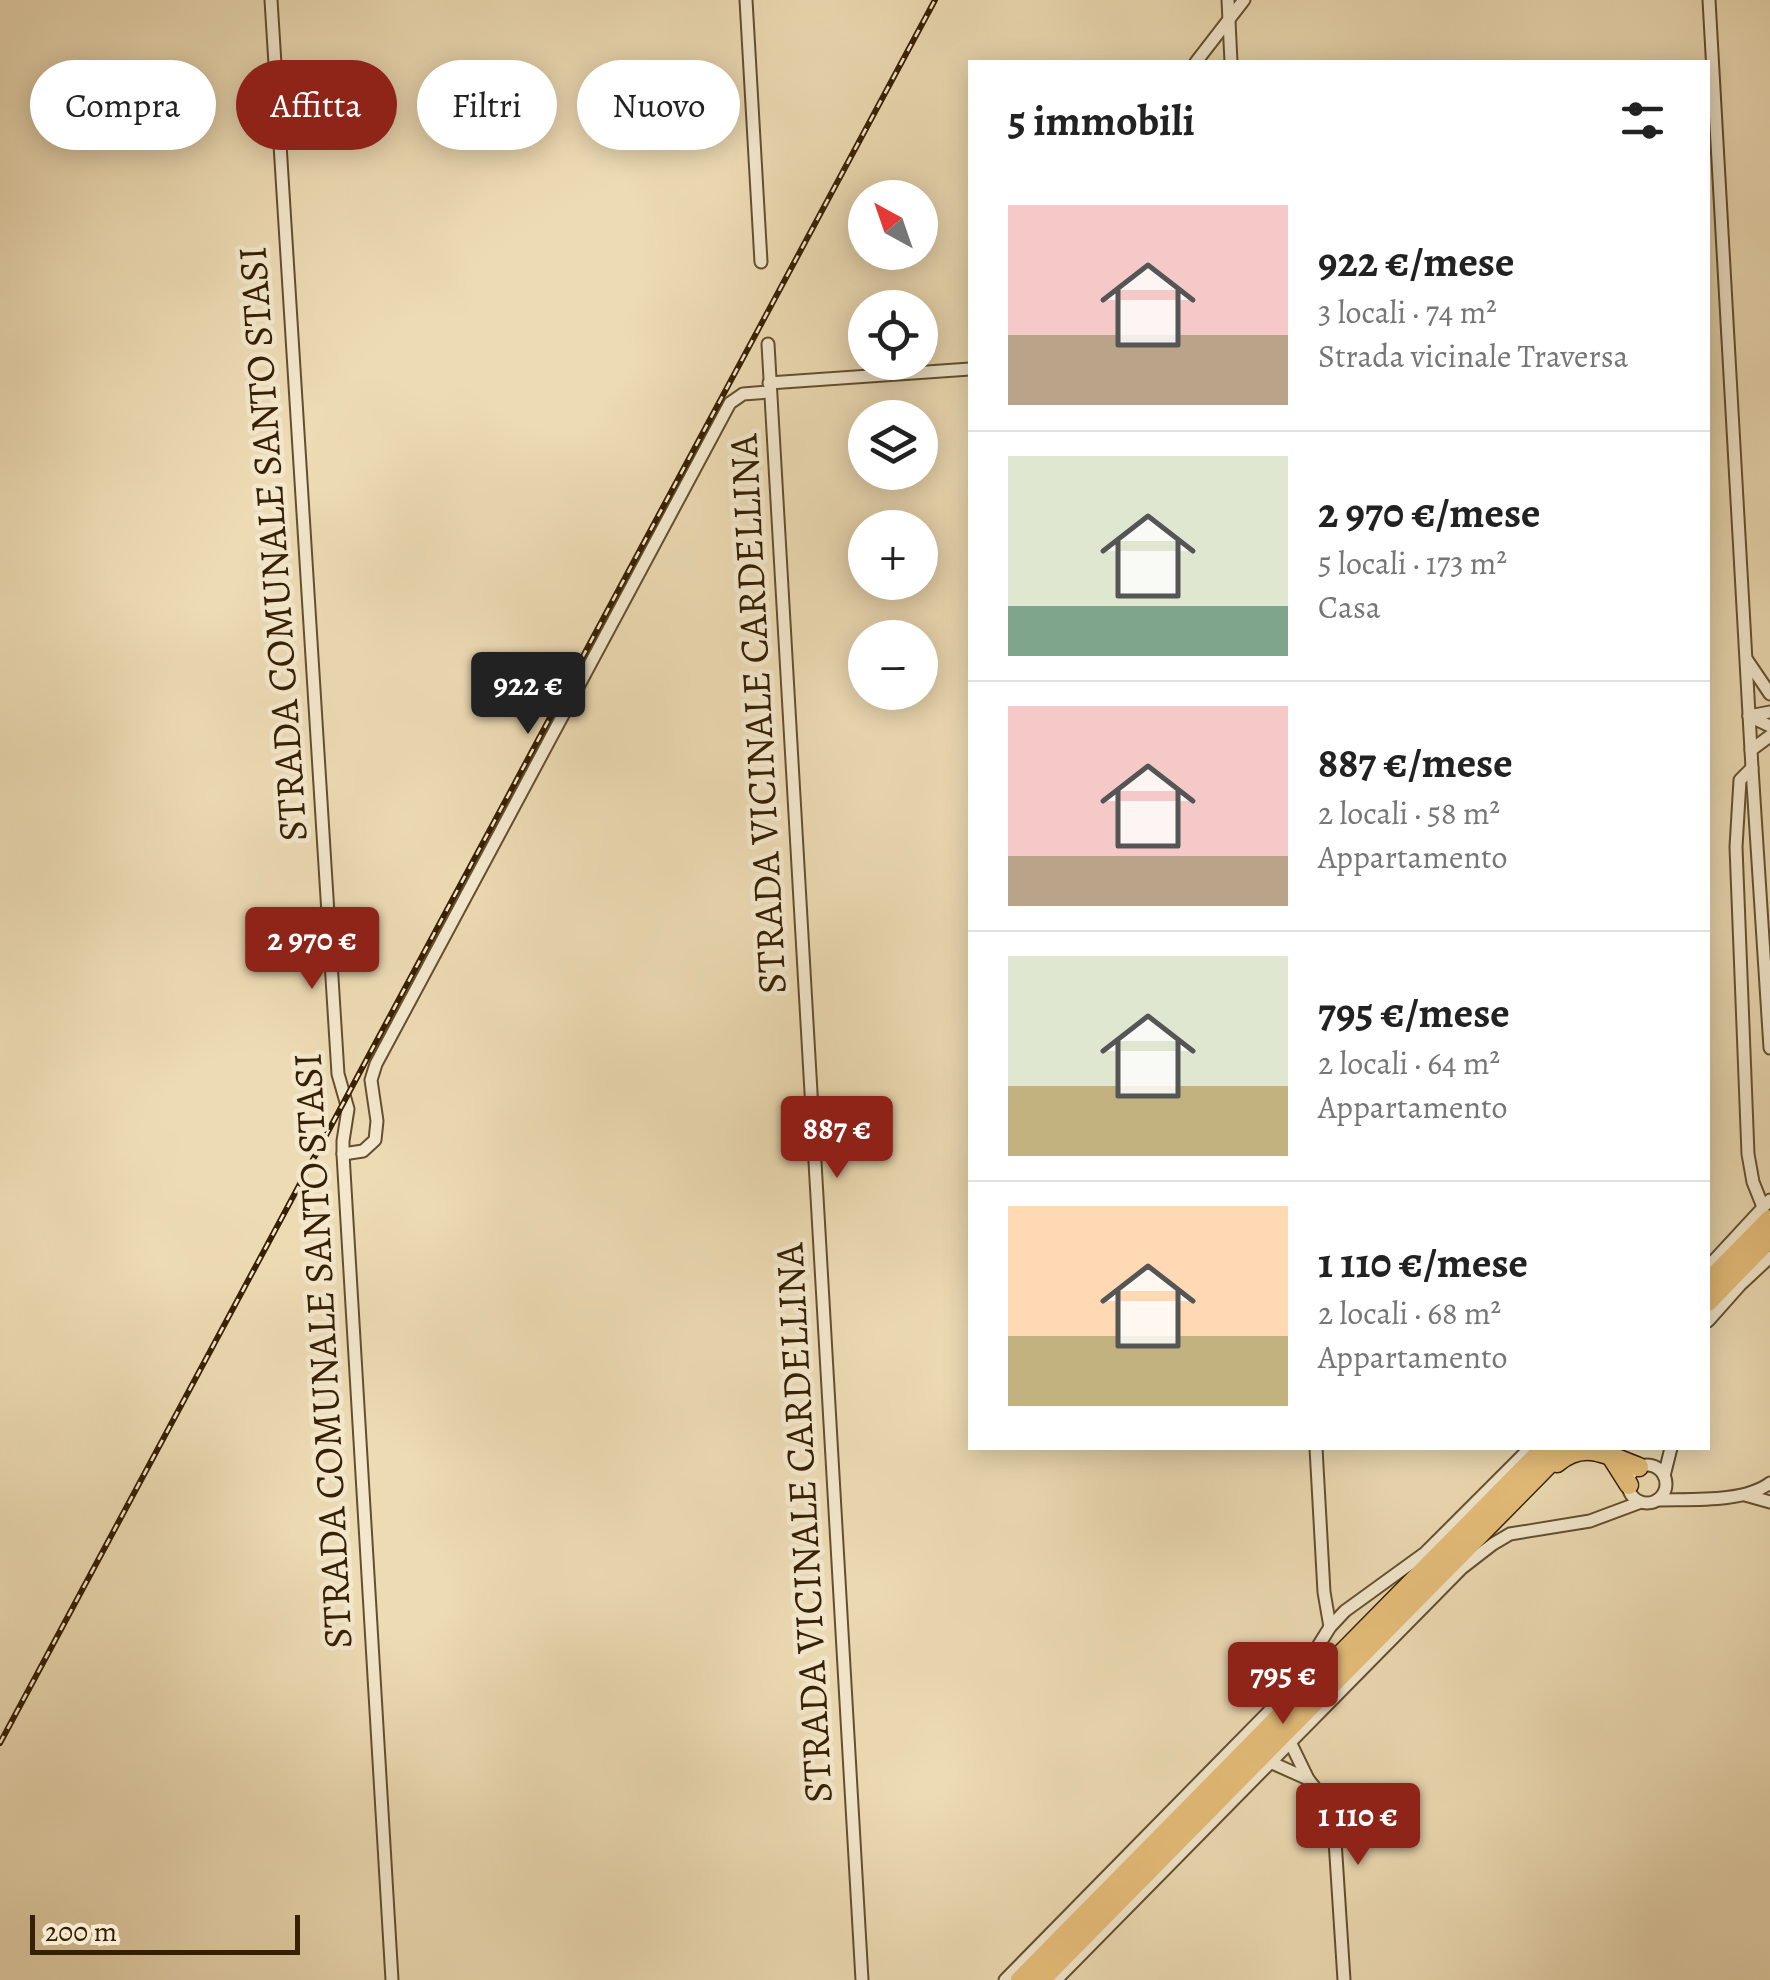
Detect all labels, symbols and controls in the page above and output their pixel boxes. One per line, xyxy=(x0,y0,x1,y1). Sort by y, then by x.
chip: Compra xyxy=(30,60,216,150)
chip: Affitta xyxy=(236,60,397,150)
chip: Filtri xyxy=(417,60,557,150)
chip: Nuovo xyxy=(577,60,740,150)
text: 5 immobili xyxy=(1008,92,1195,149)
icon: filters xyxy=(1615,93,1670,148)
north arrow xyxy=(848,180,938,270)
map controls xyxy=(848,180,938,710)
text: 922 €/mese xyxy=(1318,233,1514,290)
street label: STRADA COMUNALE SANTO STASI xyxy=(224,245,321,843)
icon: home xyxy=(1088,245,1208,365)
button: locate xyxy=(848,290,938,380)
text: 3 locali · 74 m² xyxy=(1318,290,1497,334)
text: Strada vicinale Traversa xyxy=(1318,334,1628,378)
button: layers xyxy=(848,400,938,490)
street label: STRADA VICINALE CARDELLINA xyxy=(715,432,800,995)
text: 2 970 €/mese xyxy=(1318,484,1540,541)
icon: home xyxy=(1088,496,1208,616)
button: + xyxy=(848,510,938,600)
text: 5 locali · 173 m² xyxy=(1318,541,1507,585)
text: Casa xyxy=(1318,585,1381,629)
button: − xyxy=(848,620,938,710)
pin: 922 € xyxy=(458,652,598,737)
text: 922 € xyxy=(493,662,563,706)
text: 887 €/mese xyxy=(1318,734,1513,791)
icon: home xyxy=(1088,746,1208,866)
text: 2 locali · 58 m² xyxy=(1318,791,1500,835)
text: Appartamento xyxy=(1318,835,1507,879)
pin: 2 970 € xyxy=(220,907,404,992)
text: 2 970 € xyxy=(267,917,357,961)
text: 795 €/mese xyxy=(1318,984,1510,1041)
icon: home xyxy=(1088,996,1208,1116)
text: 2 locali · 64 m² xyxy=(1318,1041,1500,1085)
street label: STRADA COMUNALE SANTO STASI xyxy=(279,1052,366,1650)
text: Appartamento xyxy=(1318,1085,1507,1129)
pin: 887 € xyxy=(767,1096,907,1181)
text: 887 € xyxy=(803,1106,871,1150)
text: 1 110 €/mese xyxy=(1318,1234,1528,1291)
street label: STRADA VICINALE CARDELLINA xyxy=(761,1241,846,1804)
icon: home xyxy=(1088,1246,1208,1366)
text: 2 locali · 68 m² xyxy=(1318,1291,1501,1335)
text: Appartamento xyxy=(1318,1335,1507,1379)
pin: 795 € xyxy=(1213,1642,1353,1727)
text: 795 € xyxy=(1250,1652,1316,1696)
pin: 1 110 € xyxy=(1266,1783,1450,1868)
text: 1 110 € xyxy=(1318,1793,1398,1837)
scale bar xyxy=(30,1910,300,1954)
text: 200 m xyxy=(45,1913,117,1951)

